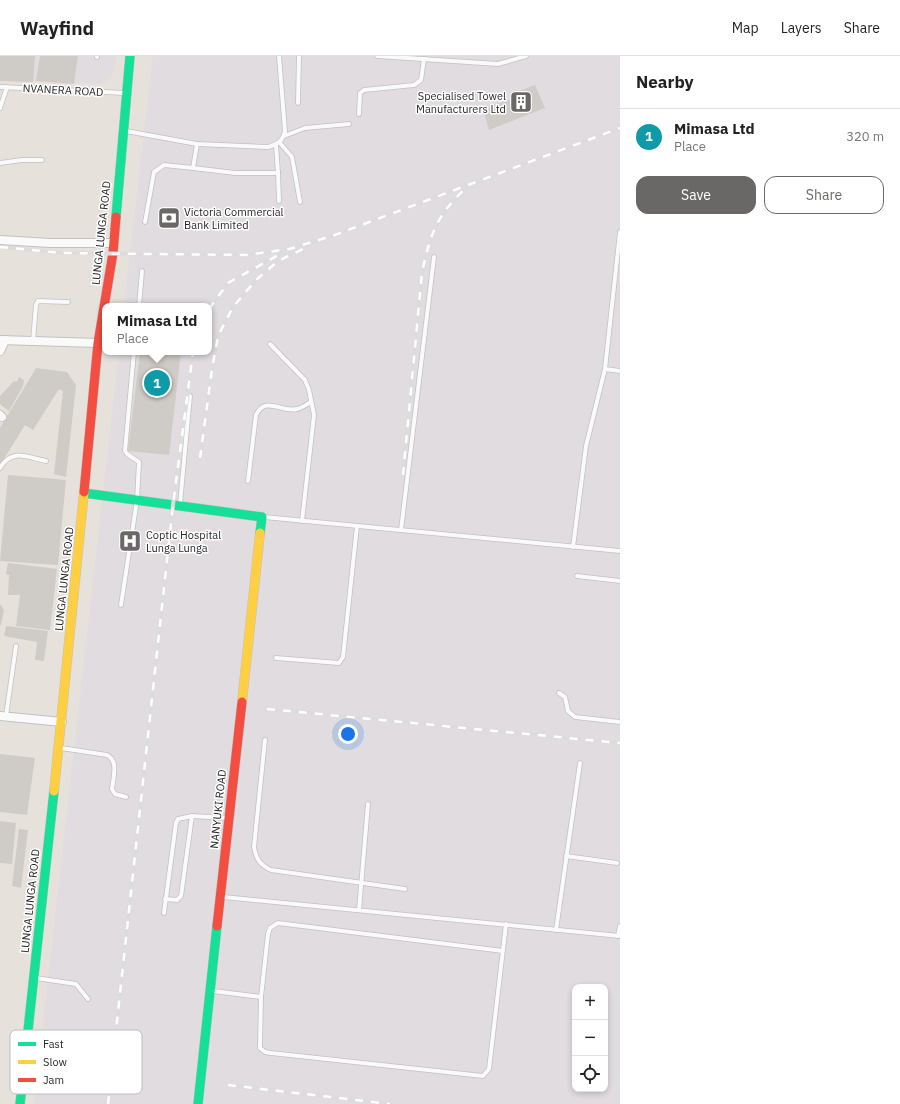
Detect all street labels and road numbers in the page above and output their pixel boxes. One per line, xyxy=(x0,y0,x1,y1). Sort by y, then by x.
street label: NVANERA ROAD xyxy=(22,81,104,99)
street label: LUNGA LUNGA ROAD xyxy=(89,180,113,286)
street label: LUNGA LUNGA ROAD xyxy=(52,526,76,632)
street label: NANYUKI ROAD xyxy=(207,769,229,849)
street label: LUNGA LUNGA ROAD xyxy=(18,848,42,954)

